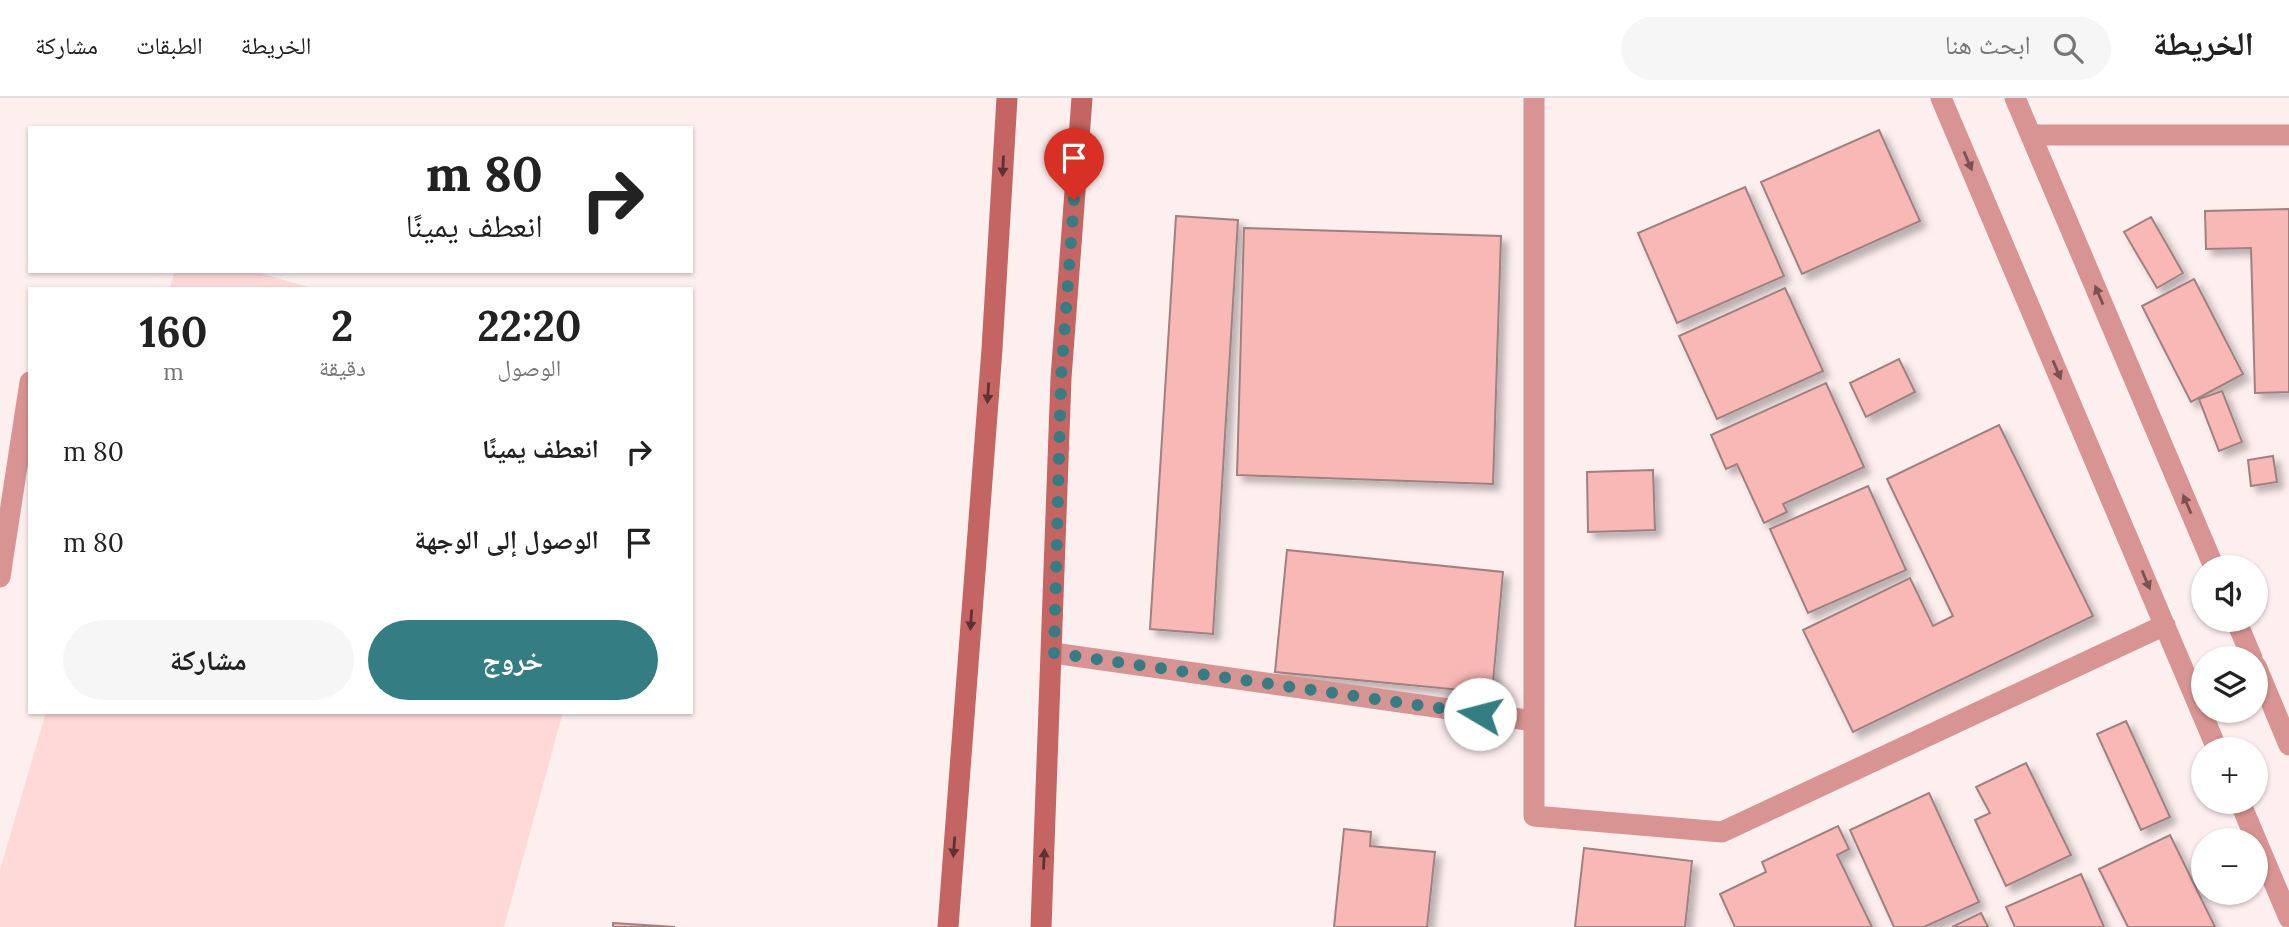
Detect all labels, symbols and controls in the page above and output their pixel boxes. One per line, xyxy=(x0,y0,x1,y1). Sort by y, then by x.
search box xyxy=(1621,17,2111,80)
text: الخريطة xyxy=(2153,22,2254,64)
text: ابحث هنا xyxy=(1945,28,2031,61)
icon: search xyxy=(2049,29,2087,67)
text: مشاركة xyxy=(35,30,98,61)
text: الطبقات xyxy=(136,30,203,61)
text: الخريطة xyxy=(241,30,311,61)
pin xyxy=(1044,128,1104,200)
icon: arrive xyxy=(1055,139,1093,177)
text: 80 m xyxy=(426,142,543,204)
one-way arrow xyxy=(1962,151,1973,172)
icon: right xyxy=(567,154,658,245)
one-way arrow xyxy=(997,155,1008,177)
text: انعطف يمينًا xyxy=(405,205,543,246)
one-way arrow xyxy=(2093,284,2104,305)
text: 2 xyxy=(331,299,353,353)
text: 22:20 xyxy=(477,299,582,353)
text: 160 xyxy=(139,305,207,359)
text: دقيقة xyxy=(319,353,366,382)
text: الوصول xyxy=(498,353,561,382)
text: m xyxy=(163,357,184,386)
one-way arrow xyxy=(2051,360,2062,381)
one-way arrow xyxy=(982,382,993,404)
text: انعطف يمينًا xyxy=(482,432,599,465)
icon: right xyxy=(620,433,658,471)
text: 80 m xyxy=(63,435,124,468)
one-way arrow xyxy=(2181,494,2193,514)
text: الوصول إلى الوجهة xyxy=(414,523,599,556)
icon: arrive xyxy=(620,524,658,562)
text: 80 m xyxy=(63,526,124,559)
map controls xyxy=(2191,555,2268,905)
button: sound xyxy=(2191,555,2268,632)
one-way arrow xyxy=(2140,569,2151,590)
one-way arrow xyxy=(965,609,976,631)
button: مشاركة xyxy=(63,620,354,700)
button: خروج xyxy=(368,620,658,700)
button: layers xyxy=(2191,646,2268,723)
position arrow xyxy=(1443,677,1517,751)
button: + xyxy=(2191,737,2268,814)
button: − xyxy=(2191,828,2268,905)
one-way arrow xyxy=(948,836,959,858)
one-way arrow xyxy=(1039,848,1050,870)

